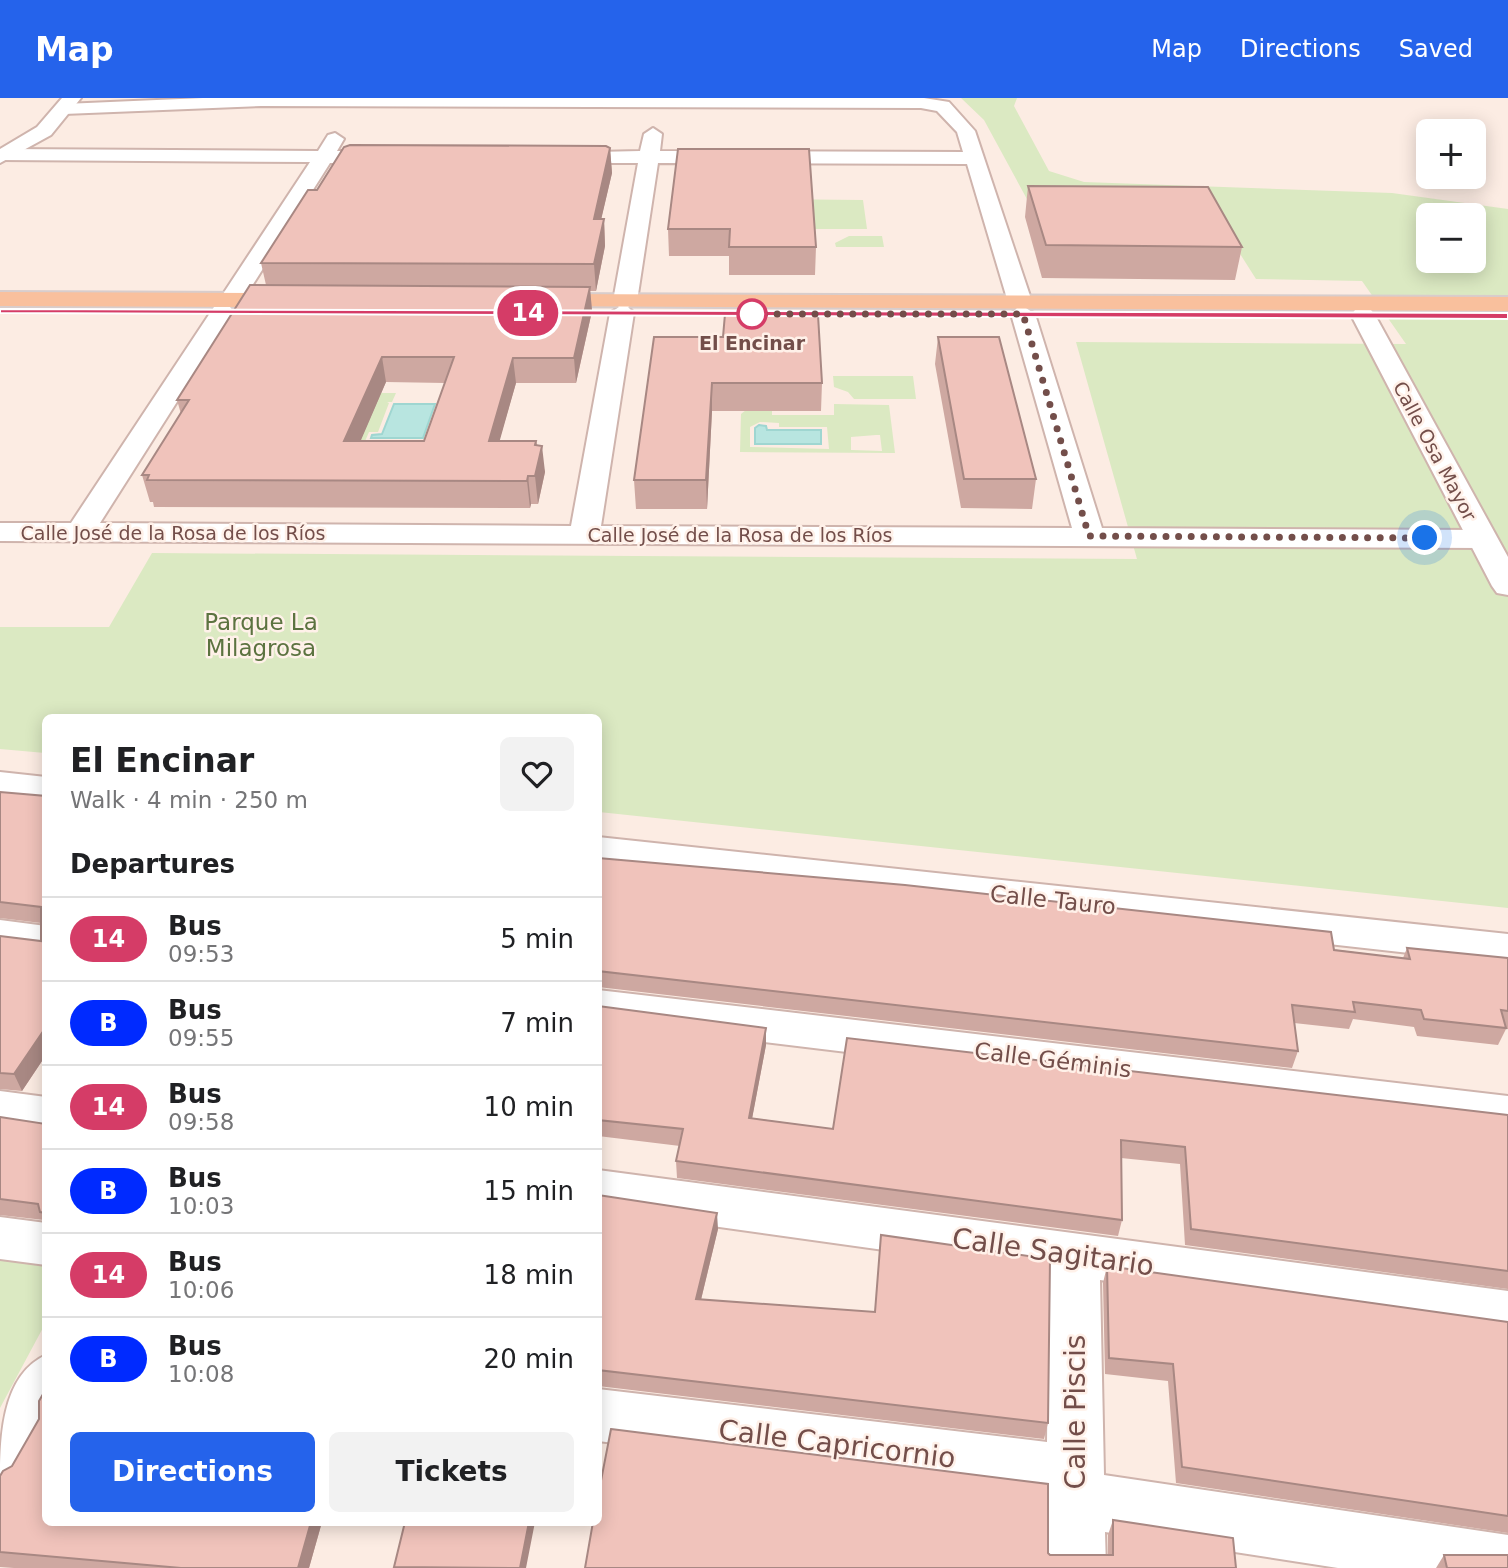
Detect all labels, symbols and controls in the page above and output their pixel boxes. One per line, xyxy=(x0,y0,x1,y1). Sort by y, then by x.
text: Map xyxy=(35,30,114,69)
text: Map xyxy=(1151,35,1202,63)
text: Directions xyxy=(1240,35,1361,63)
text: Saved xyxy=(1399,35,1473,63)
map controls xyxy=(1416,119,1486,273)
button: + xyxy=(1416,119,1486,189)
button: − xyxy=(1416,203,1486,273)
line badge: 14 xyxy=(496,290,560,336)
text: 14 xyxy=(511,299,545,327)
marker: El Encinar xyxy=(737,299,767,329)
place label: El Encinar xyxy=(699,332,806,354)
street label: Calle Osa Mayor xyxy=(1389,378,1481,525)
your location xyxy=(1407,520,1442,555)
street label: Calle José de la Rosa de los Ríos xyxy=(21,522,326,544)
street label: Calle José de la Rosa de los Ríos xyxy=(588,524,893,546)
park label: Parque La Milagrosa xyxy=(204,609,318,661)
button: heart xyxy=(500,737,574,811)
text: El Encinar xyxy=(70,741,254,780)
text: Walk · 4 min · 250 m xyxy=(70,787,308,813)
text: Departures xyxy=(70,849,235,879)
street label: Calle Tauro xyxy=(989,880,1117,920)
text: Bus xyxy=(168,911,222,941)
text: 5 min xyxy=(500,924,574,954)
text: 14 xyxy=(92,925,125,953)
text: 09:53 xyxy=(168,941,234,967)
text: Bus xyxy=(168,995,222,1025)
text: 7 min xyxy=(500,1008,574,1038)
text: B xyxy=(99,1009,118,1037)
text: 09:55 xyxy=(168,1025,234,1051)
street label: Calle Géminis xyxy=(973,1037,1133,1083)
text: Bus xyxy=(168,1079,222,1109)
text: 10 min xyxy=(484,1092,574,1122)
text: 14 xyxy=(92,1093,125,1121)
text: 09:58 xyxy=(168,1109,234,1135)
text: Bus xyxy=(168,1163,222,1193)
text: 15 min xyxy=(484,1176,574,1206)
text: B xyxy=(99,1177,118,1205)
text: 10:03 xyxy=(168,1193,234,1219)
street label: Calle Sagitario xyxy=(950,1222,1156,1282)
text: Bus xyxy=(168,1247,222,1277)
text: 18 min xyxy=(484,1260,574,1290)
text: 14 xyxy=(92,1261,125,1289)
text: 10:06 xyxy=(168,1277,234,1303)
text: Bus xyxy=(168,1331,222,1361)
street label: Calle Piscis xyxy=(1059,1335,1092,1489)
text: 20 min xyxy=(484,1344,574,1374)
text: B xyxy=(99,1345,118,1373)
text: 10:08 xyxy=(168,1361,234,1387)
street label: Calle Capricornio xyxy=(717,1413,957,1475)
button: Directions xyxy=(70,1432,315,1512)
button: Tickets xyxy=(329,1432,574,1512)

